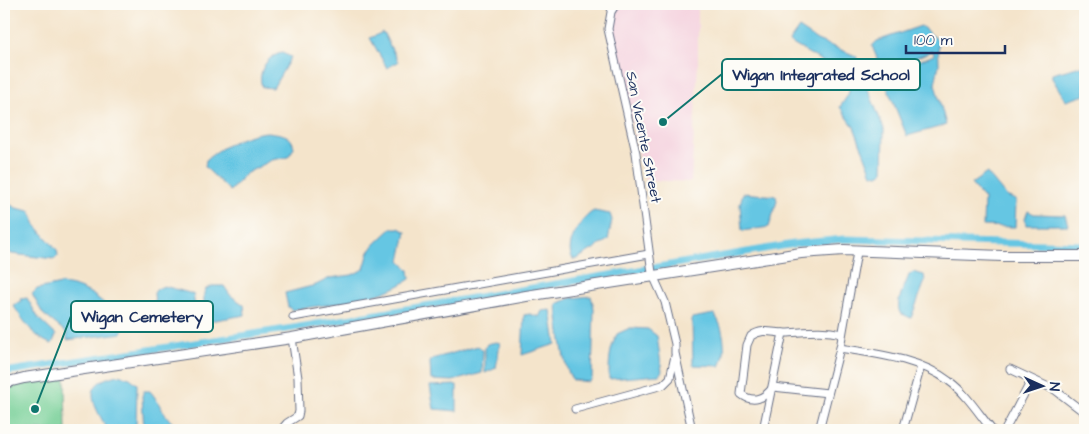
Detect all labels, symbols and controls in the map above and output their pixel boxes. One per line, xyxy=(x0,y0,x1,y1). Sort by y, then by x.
scale bar xyxy=(906,22,1005,54)
text: 100 m xyxy=(914,30,953,51)
callout: Wigan Integrated School xyxy=(722,59,920,90)
text: Wigan Integrated School xyxy=(731,64,910,88)
street label: San Vicente Street xyxy=(620,69,667,205)
callout: Wigan Cemetery xyxy=(71,301,213,332)
text: Wigan Cemetery xyxy=(80,306,203,330)
north arrow xyxy=(1016,362,1066,412)
text: N xyxy=(1044,382,1064,392)

